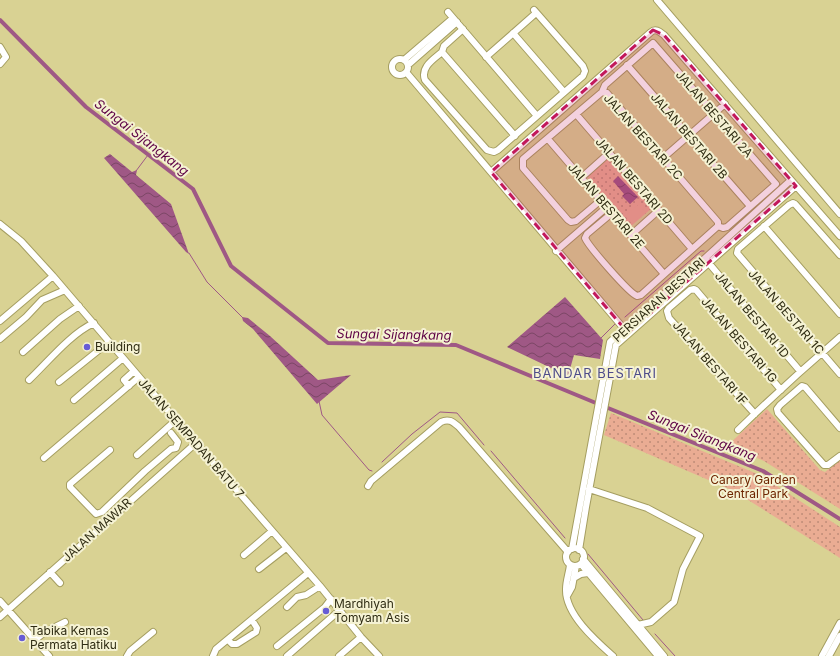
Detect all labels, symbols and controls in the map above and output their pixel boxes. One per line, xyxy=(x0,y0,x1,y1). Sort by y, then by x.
street label: JALAN BESTARI 2A xyxy=(673,67,756,160)
street label: JALAN BESTARI 2B xyxy=(648,89,731,182)
street label: JALAN BESTARI 2C xyxy=(601,91,686,183)
water label: Sungai Sijangkang xyxy=(92,95,192,179)
street label: JALAN BESTARI 2D xyxy=(592,134,676,227)
street label: JALAN BESTARI 2E xyxy=(565,160,648,252)
street label: PERSIARAN BESTARI xyxy=(609,254,708,345)
street label: JALAN BESTARI 1C xyxy=(745,266,828,358)
street label: JALAN BESTARI 1D xyxy=(712,268,793,361)
street label: JALAN BESTARI 1G xyxy=(698,294,781,385)
street label: JALAN BESTARI 1F xyxy=(670,318,751,408)
water label: Sungai Sijangkang xyxy=(336,325,452,343)
place label: Building xyxy=(95,339,140,354)
marker: Building xyxy=(82,342,92,352)
district label: BANDAR BESTARI xyxy=(533,365,657,381)
street label: JALAN SEMPADAN BATU 7 xyxy=(135,375,248,501)
water label: Sungai Sijangkang xyxy=(646,406,758,464)
park label: Canary Garden Central Park xyxy=(710,472,796,501)
street label: JALAN MAWAR xyxy=(59,494,135,565)
place label: Mardhiyah Tomyam Asis xyxy=(334,596,410,625)
marker: Mardhiyah Tomyam Asis xyxy=(321,606,331,616)
place label: Tabika Kemas Permata Hatiku xyxy=(30,623,117,652)
marker: Tabika Kemas Permata Hatiku xyxy=(17,633,27,643)

